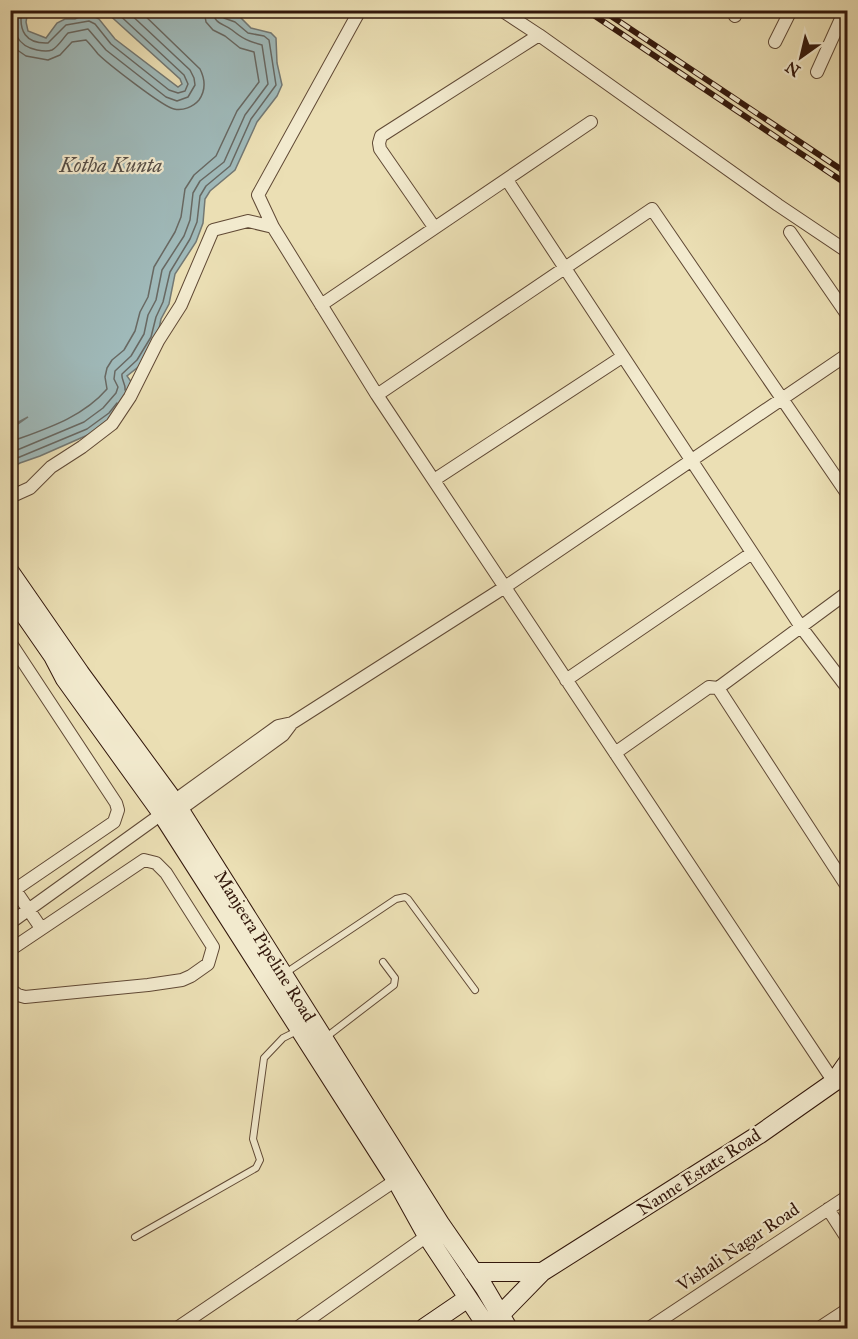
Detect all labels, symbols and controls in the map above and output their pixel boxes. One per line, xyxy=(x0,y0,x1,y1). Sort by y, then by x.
north arrow xyxy=(771,27,831,87)
text: N xyxy=(782,57,804,81)
water label: Kotha Kunta xyxy=(59,153,162,177)
street label: Manjeera Pipeline Road xyxy=(209,866,321,1026)
street label: Nanne Estate Road xyxy=(633,1124,765,1220)
street label: Vishali Nagar Road xyxy=(672,1198,804,1297)

